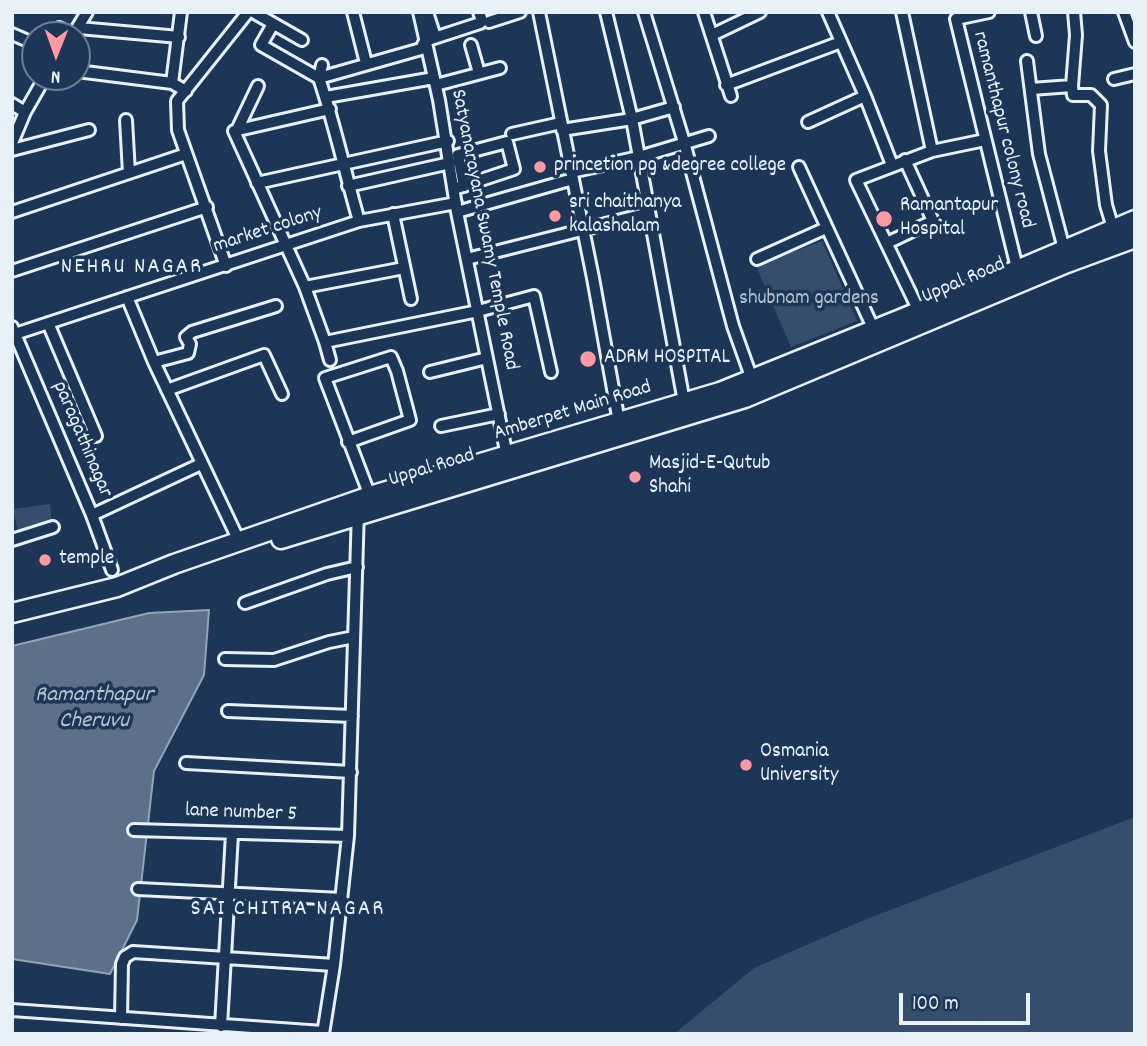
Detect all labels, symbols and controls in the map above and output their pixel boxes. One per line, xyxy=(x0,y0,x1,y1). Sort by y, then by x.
north arrow xyxy=(21,21,91,91)
street label: ramanthapur colony road xyxy=(965,29,1039,231)
text: N xyxy=(51,62,61,89)
street label: Satyanarayana Swamy Temple Road xyxy=(443,87,523,373)
place label: princetion pg &degree college xyxy=(554,154,786,180)
marker: princetion pg &degree college xyxy=(532,159,548,175)
place label: sri chaithanya kalashalam xyxy=(569,191,681,241)
place label: Ramantapur Hospital xyxy=(900,194,998,244)
street label: market colony xyxy=(210,202,326,260)
marker: sri chaithanya kalashalam xyxy=(547,208,563,224)
marker: Ramantapur Hospital xyxy=(874,209,894,229)
street label: Uppal Road xyxy=(918,253,1010,311)
district label: NEHRU NAGAR xyxy=(62,255,202,283)
park label: shubnam gardens xyxy=(739,287,879,313)
place label: ADRM HOSPITAL xyxy=(604,346,730,372)
marker: ADRM HOSPITAL xyxy=(578,349,598,369)
street label: Amberpet Main Road xyxy=(491,376,655,448)
street label: paragathinagar xyxy=(45,378,117,502)
street label: Uppal Road xyxy=(386,444,478,494)
place label: Masjid-E-Qutub Shahi xyxy=(649,452,770,502)
marker: Masjid-E-Qutub Shahi xyxy=(627,469,643,485)
place label: temple xyxy=(59,547,114,573)
marker: temple xyxy=(37,552,53,568)
water label: Ramanthapur Cheruvu xyxy=(35,683,153,737)
place label: Osmania University xyxy=(760,740,838,790)
marker: Osmania University xyxy=(738,757,754,773)
street label: lane number 5 xyxy=(184,799,298,829)
district label: SAI CHITRA NAGAR xyxy=(193,897,383,925)
scale bar xyxy=(902,979,1033,1023)
text: 100 m xyxy=(912,990,959,1020)

